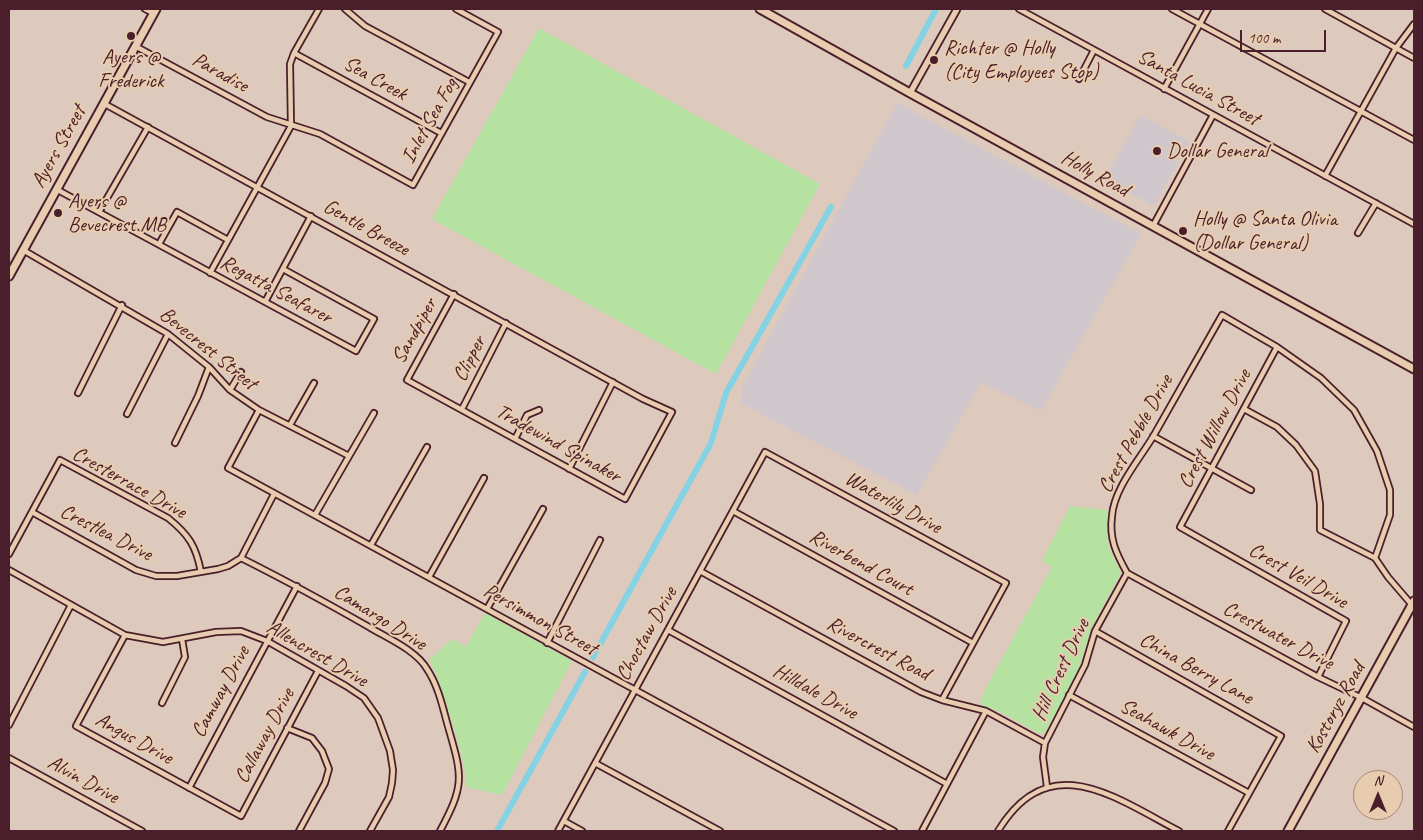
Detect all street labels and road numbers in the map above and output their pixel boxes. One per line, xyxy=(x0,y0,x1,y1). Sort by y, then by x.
street label: Santa Lucia Street xyxy=(1133,44,1263,132)
street label: Paradise xyxy=(188,47,252,99)
street label: Sea Creek xyxy=(339,51,411,107)
street label: Inlet Sea Fog xyxy=(396,74,464,168)
street label: Ayers Street xyxy=(26,102,92,192)
street label: Holly Road xyxy=(1057,145,1133,203)
street label: Gentle Breeze xyxy=(319,194,413,262)
street label: Regatta Seafarer xyxy=(216,250,336,330)
street label: Sandpiper xyxy=(387,294,443,368)
street label: Bevecrest Street xyxy=(154,302,262,396)
street label: Clipper xyxy=(448,332,492,386)
street label: Crest Willow Drive xyxy=(1173,365,1257,493)
street label: Crest Pebble Drive xyxy=(1093,371,1179,497)
street label: Tradewind Spinaker xyxy=(491,399,625,489)
street label: Cresterrace Drive xyxy=(68,441,190,525)
street label: Waterlily Drive xyxy=(840,466,946,540)
street label: Crestlea Drive xyxy=(56,499,156,567)
street label: Riverbend Court xyxy=(805,524,917,602)
street label: Crest Veil Drive xyxy=(1244,538,1352,614)
street label: Persimmon Street xyxy=(479,578,601,662)
street label: Camargo Drive xyxy=(329,580,431,656)
street label: Choctaw Drive xyxy=(611,583,683,685)
street label: Crestwater Drive xyxy=(1218,596,1338,676)
street label: Rivercrest Road xyxy=(822,611,934,687)
street label: Allencrest Drive xyxy=(262,615,372,693)
street label: Hill Crest Drive xyxy=(1026,615,1096,725)
street label: China Berry Lane xyxy=(1135,627,1257,711)
street label: Camway Drive xyxy=(186,642,256,742)
street label: Hilldale Drive xyxy=(768,658,862,726)
street label: Kostoryz Road xyxy=(1301,658,1371,758)
street label: Callaway Drive xyxy=(229,684,301,788)
street label: Seahawk Drive xyxy=(1115,694,1219,766)
street label: Angus Drive xyxy=(91,707,177,771)
street label: Alvin Drive xyxy=(43,750,123,810)

